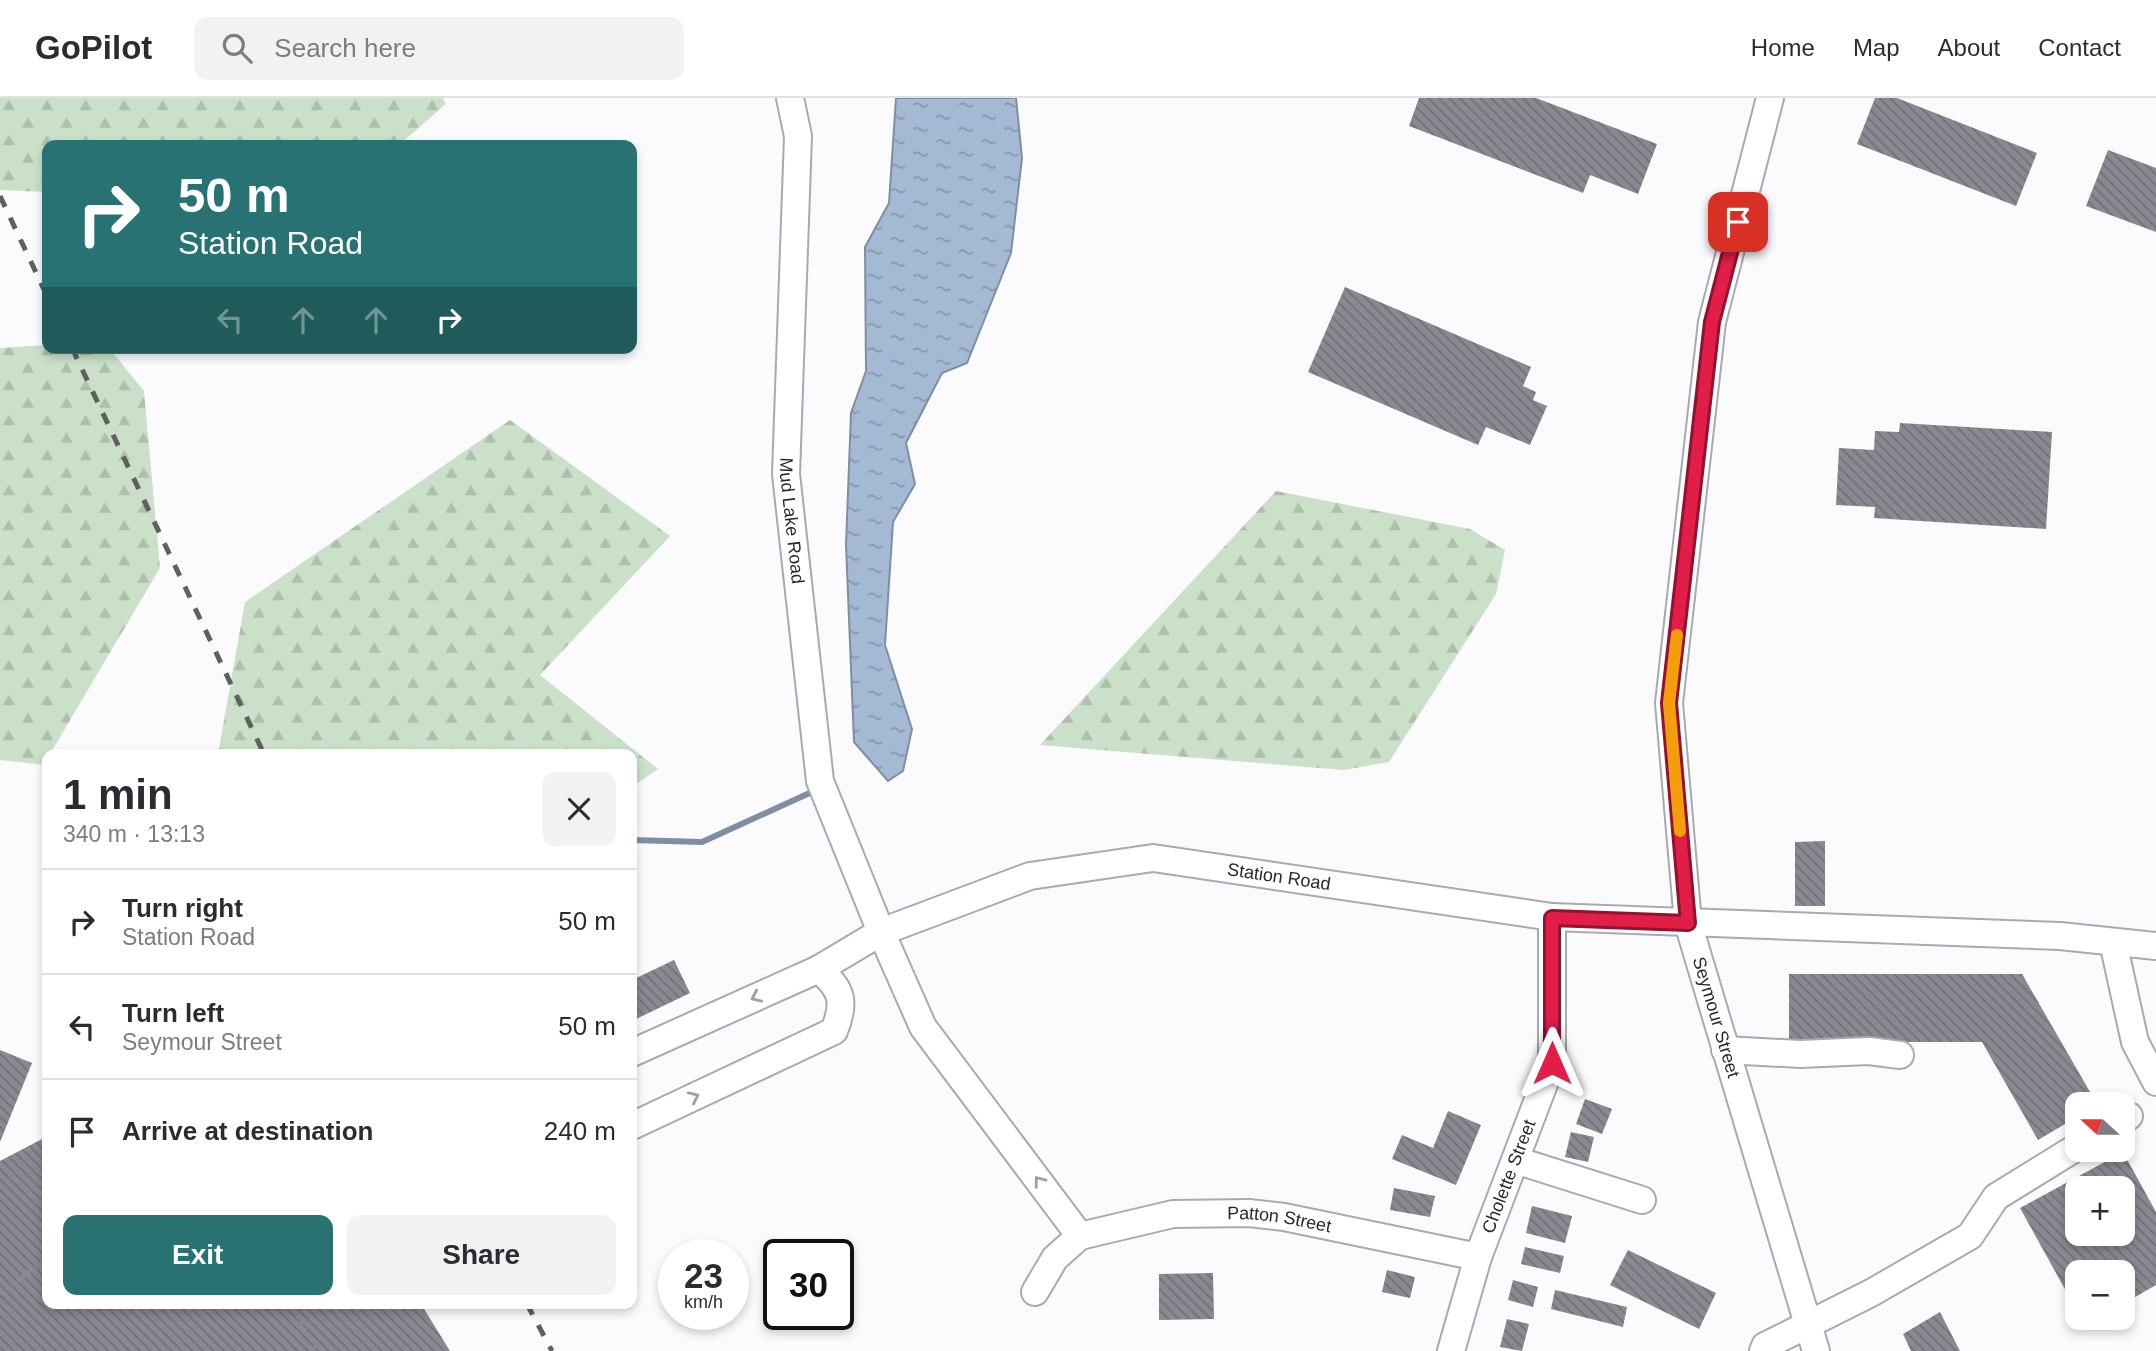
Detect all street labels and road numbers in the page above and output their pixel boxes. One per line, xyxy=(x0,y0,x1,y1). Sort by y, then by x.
street label: Mud Lake Road xyxy=(776,457,808,585)
street label: Station Road xyxy=(1226,859,1332,894)
street label: Seymour Street xyxy=(1689,954,1744,1080)
street label: Cholette Street xyxy=(1478,1117,1539,1236)
street label: Patton Street xyxy=(1227,1203,1333,1236)

